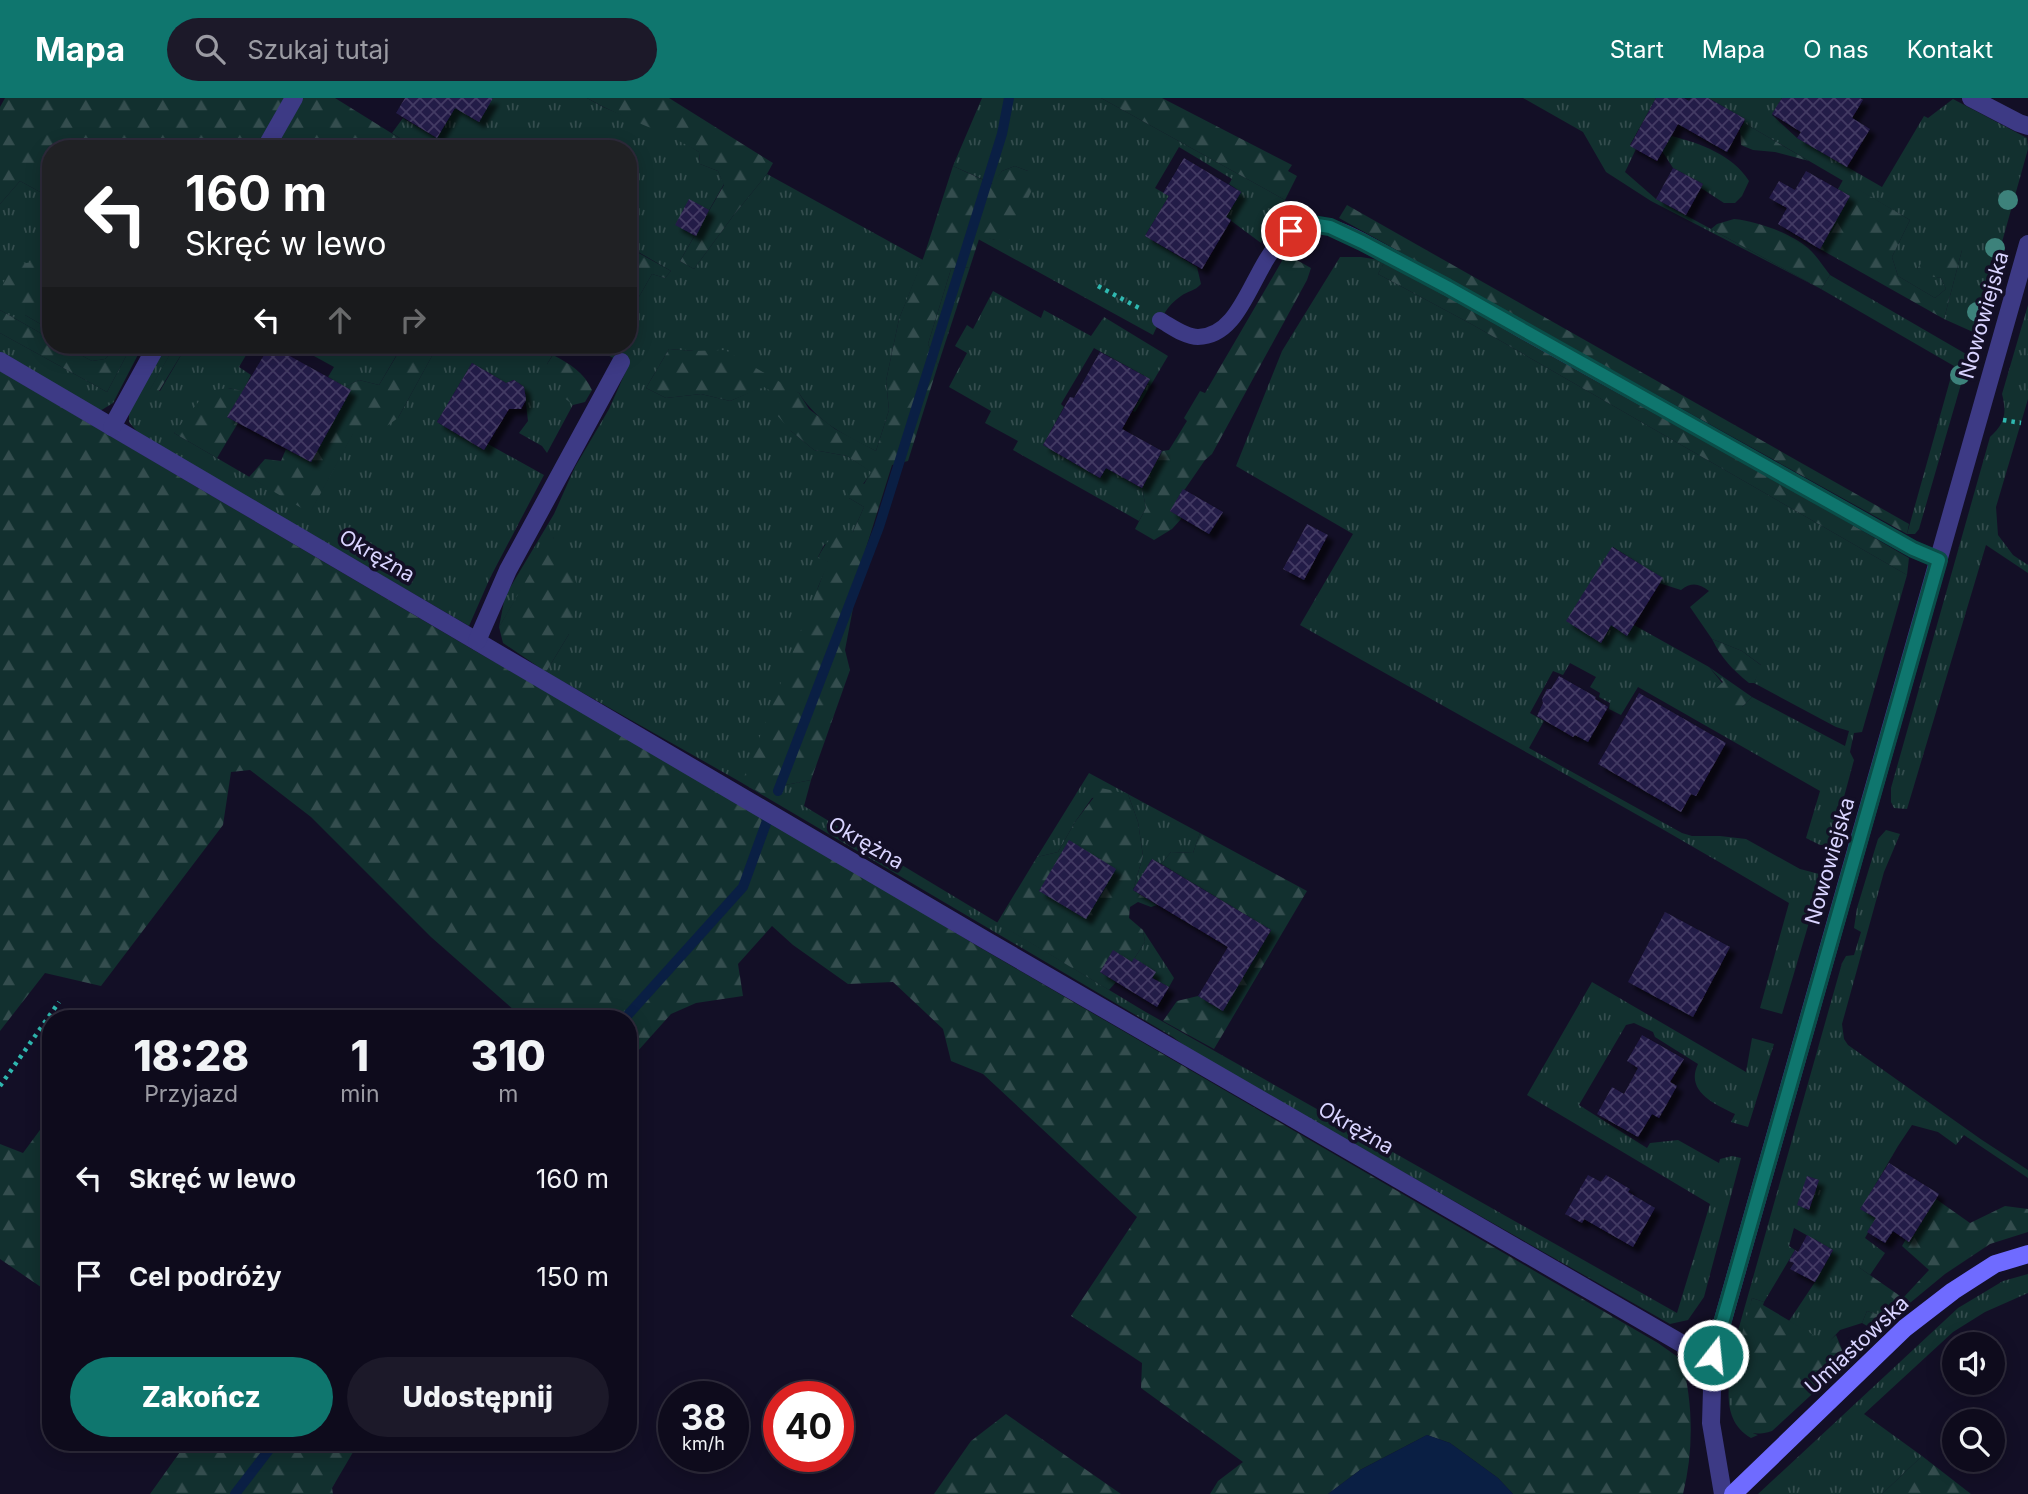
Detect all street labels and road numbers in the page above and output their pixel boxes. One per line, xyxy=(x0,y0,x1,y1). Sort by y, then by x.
street label: Nowowiejska xyxy=(1953,248,2014,381)
street label: Okrężna xyxy=(335,524,419,587)
street label: Nowowiejska xyxy=(1799,794,1860,927)
street label: Okrężna xyxy=(824,811,908,874)
street label: Okrężna xyxy=(1314,1096,1398,1159)
street label: Umiastowska xyxy=(1800,1290,1914,1399)

